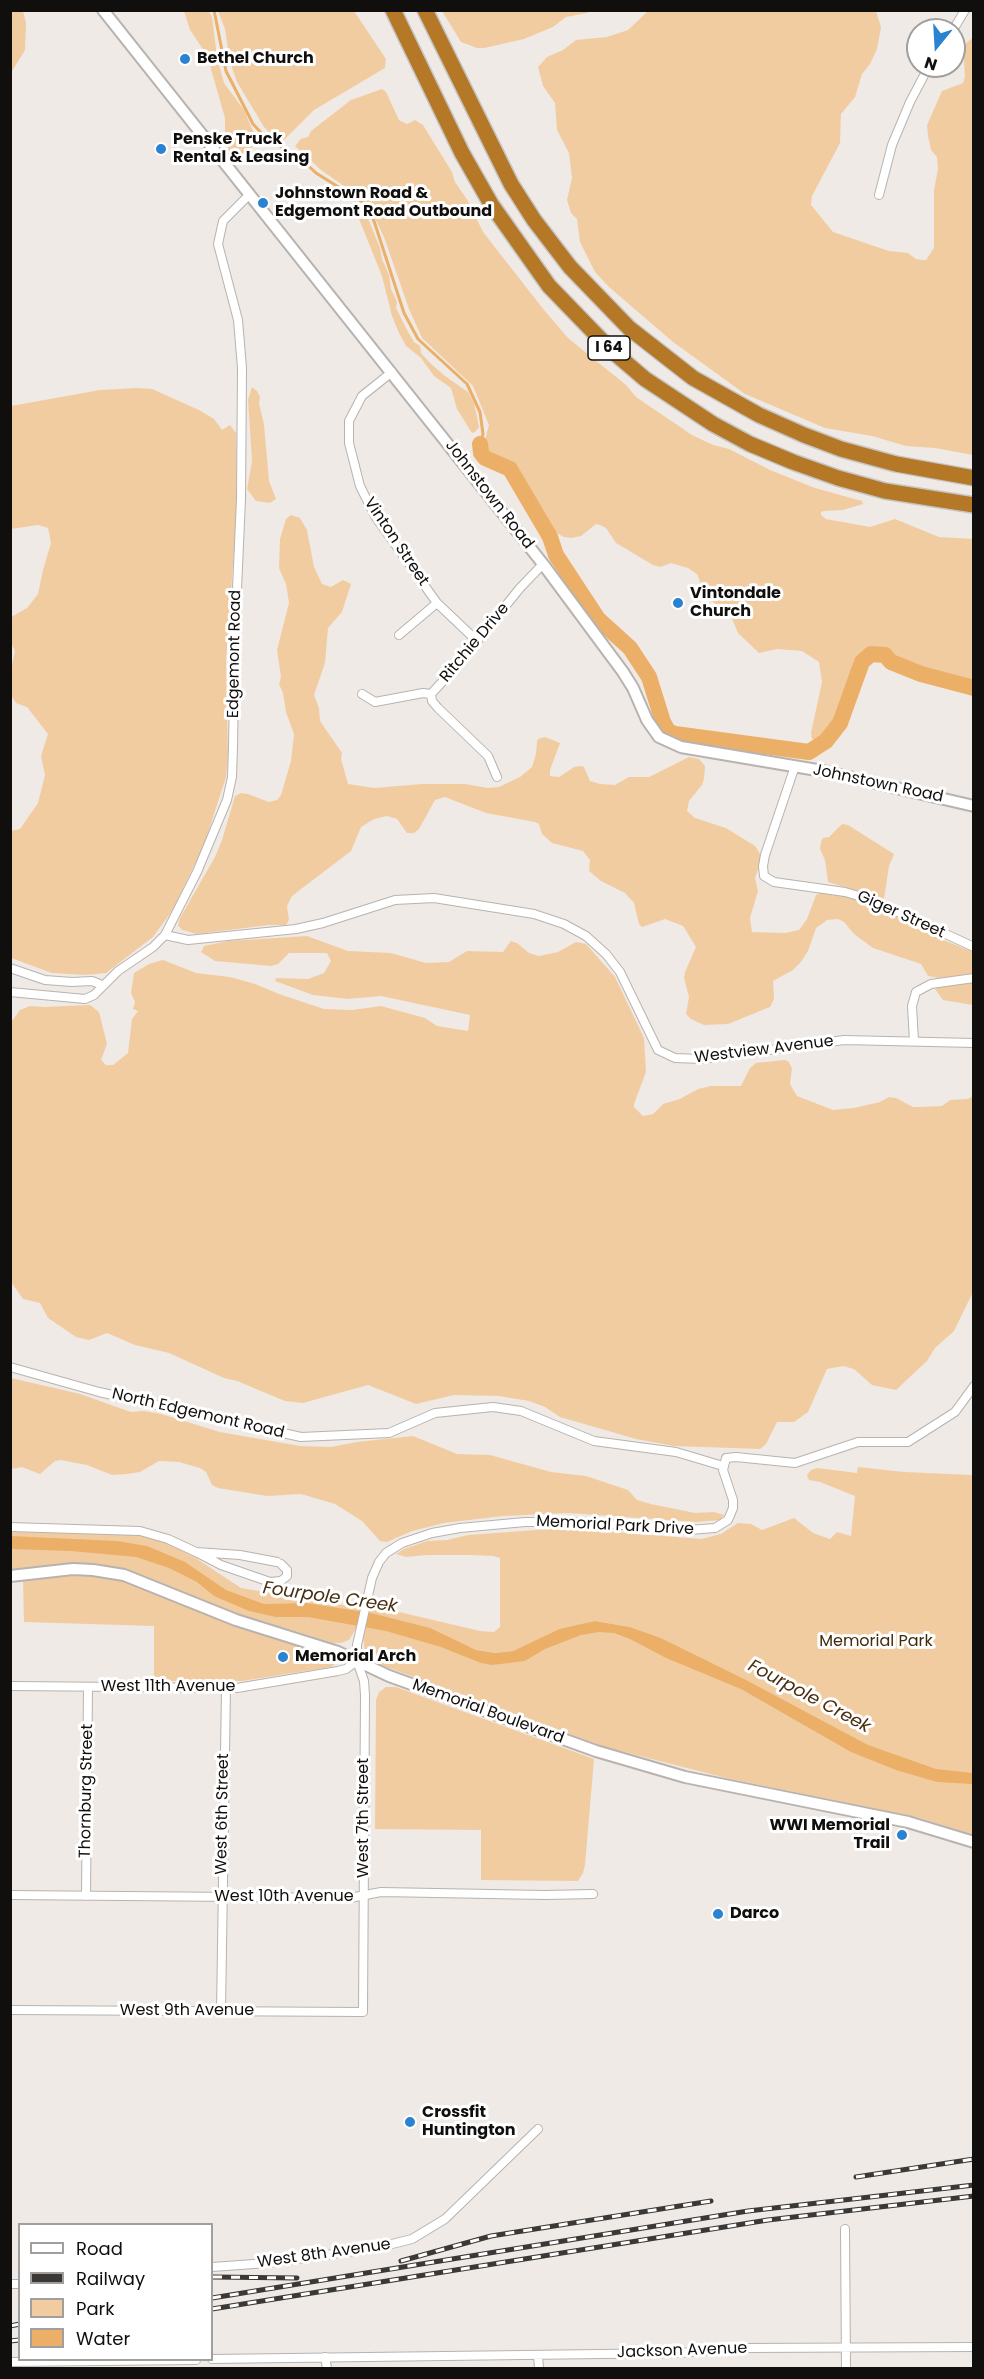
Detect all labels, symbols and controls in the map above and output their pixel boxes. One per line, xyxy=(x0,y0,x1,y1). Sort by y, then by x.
north arrow xyxy=(906,18,966,78)
place label: Bethel Church xyxy=(197,49,314,69)
text: N xyxy=(922,51,940,76)
marker: Bethel Church xyxy=(178,52,192,66)
place label: Penske Truck Rental & Leasing xyxy=(173,130,309,168)
marker: Penske Truck Rental & Leasing xyxy=(154,142,168,156)
place label: Johnstown Road & Edgemont Road Outbound xyxy=(275,184,492,222)
marker: Johnstown Road & Edgemont Road Outbound xyxy=(256,196,270,210)
road number: I 64 xyxy=(588,336,630,360)
street label: Johnstown Road xyxy=(441,437,537,553)
street label: Vinton Street xyxy=(359,494,433,590)
place label: Vintondale Church xyxy=(690,584,781,622)
street label: Edgemont Road xyxy=(224,590,246,718)
marker: Vintondale Church xyxy=(671,596,685,610)
street label: Ritchie Drive xyxy=(436,599,514,687)
street label: Johnstown Road xyxy=(811,761,945,807)
street label: Giger Street xyxy=(854,887,948,943)
street label: Westview Avenue xyxy=(693,1032,835,1068)
street label: North Edgemont Road xyxy=(110,1385,286,1443)
street label: Memorial Park Drive xyxy=(536,1512,694,1540)
water label: Fourpole Creek xyxy=(261,1578,399,1618)
park label: Memorial Park xyxy=(819,1632,933,1652)
place label: Memorial Arch xyxy=(295,1647,416,1667)
marker: Memorial Arch xyxy=(276,1650,290,1664)
water label: Fourpole Creek xyxy=(744,1656,874,1738)
street label: Memorial Boulevard xyxy=(410,1676,566,1748)
street label: West 11th Avenue xyxy=(101,1677,235,1697)
street label: Thornburg Street xyxy=(76,1724,98,1858)
street label: West 6th Street xyxy=(212,1753,234,1875)
street label: West 7th Street xyxy=(354,1758,374,1878)
place label: WWI Memorial Trail xyxy=(769,1816,890,1854)
marker: WWI Memorial Trail xyxy=(895,1828,909,1842)
street label: West 10th Avenue xyxy=(214,1887,354,1907)
place label: Darco xyxy=(730,1904,779,1924)
marker: Darco xyxy=(711,1907,725,1921)
street label: West 9th Avenue xyxy=(120,2001,254,2021)
place label: Crossfit Huntington xyxy=(422,2103,516,2141)
marker: Crossfit Huntington xyxy=(403,2115,417,2129)
legend xyxy=(18,2223,213,2361)
street label: West 8th Avenue xyxy=(256,2235,392,2273)
text: Road xyxy=(76,2236,123,2261)
text: Railway xyxy=(76,2266,145,2291)
text: Park xyxy=(76,2296,115,2321)
text: Water xyxy=(76,2326,130,2351)
street label: Jackson Avenue xyxy=(616,2339,748,2363)

